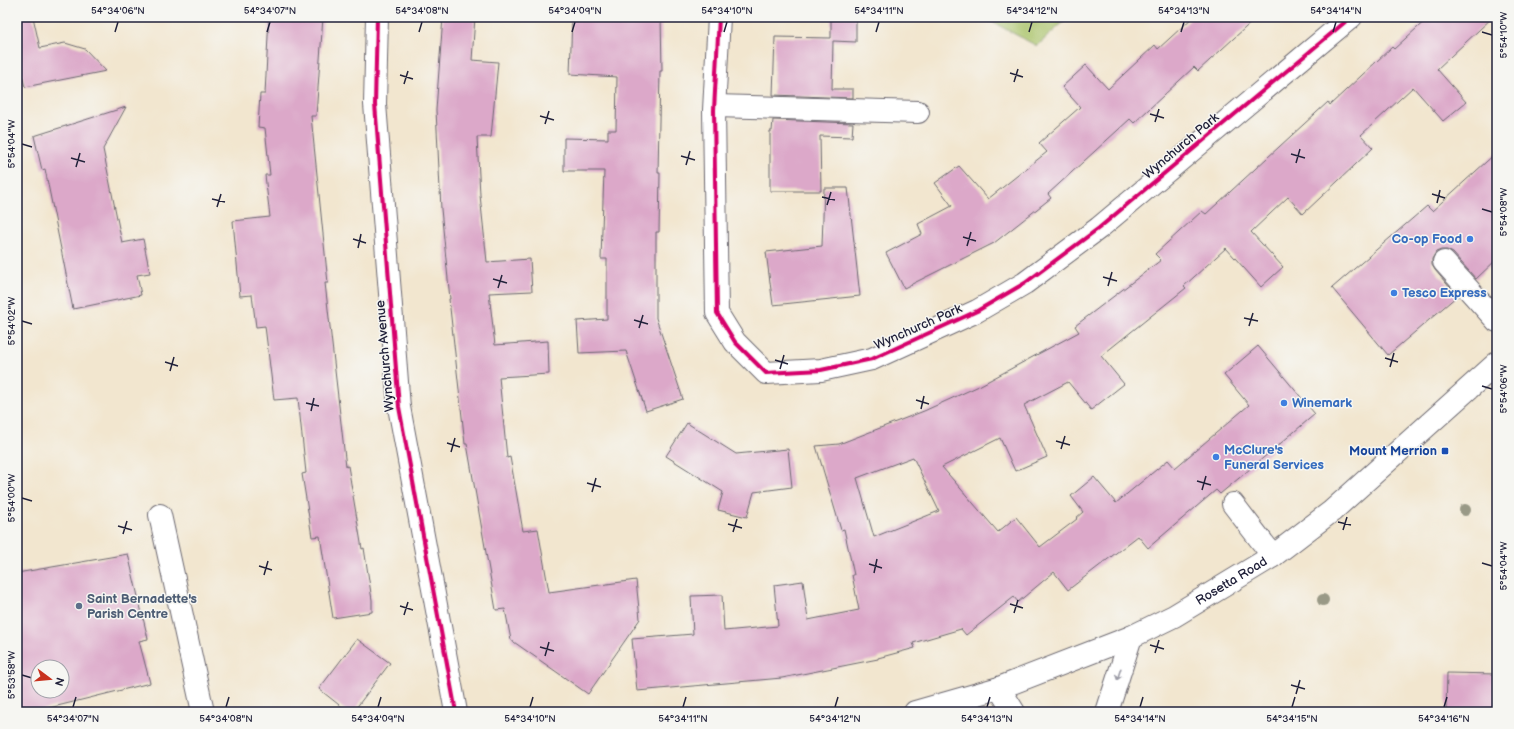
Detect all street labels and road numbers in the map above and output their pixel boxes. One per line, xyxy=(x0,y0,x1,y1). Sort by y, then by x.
street label: Wynchurch Park xyxy=(1140,109,1223,182)
street label: Wynchurch Avenue xyxy=(372,299,398,412)
street label: Wynchurch Park xyxy=(872,300,965,353)
street label: Rosetta Road xyxy=(1193,553,1270,609)

